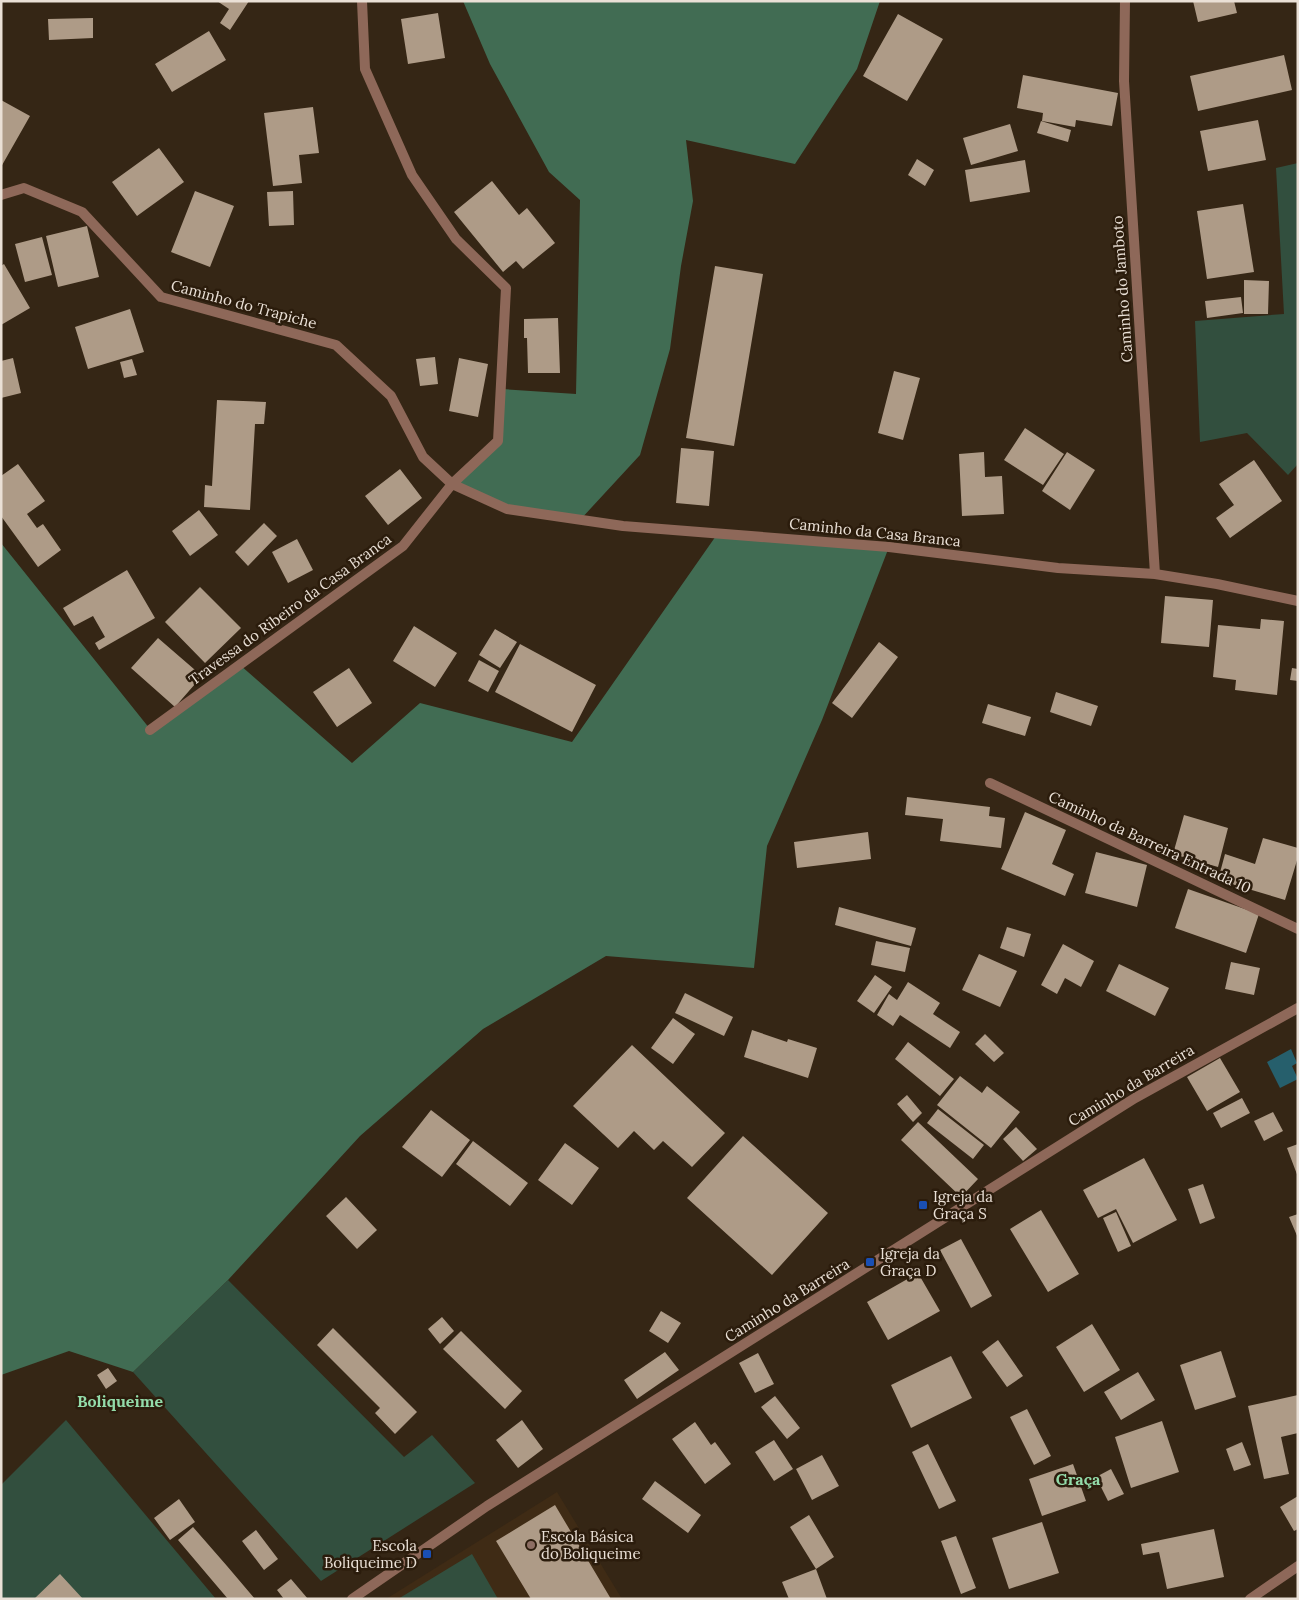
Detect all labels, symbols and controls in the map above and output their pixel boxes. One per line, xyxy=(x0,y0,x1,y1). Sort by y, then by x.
street label: Caminho do Jamboto xyxy=(1107,215,1137,363)
street label: Caminho do Trapiche xyxy=(169,275,319,333)
street label: Caminho da Casa Branca xyxy=(788,514,962,550)
street label: Travessa do Ribeiro da Casa Branca xyxy=(185,529,395,689)
street label: Caminho da Barreira Entrada 10 xyxy=(1046,787,1254,897)
street label: Caminho da Barreira xyxy=(1064,1040,1198,1130)
place label: Igreja da Graça S xyxy=(933,1187,993,1223)
marker: Igreja da Graça S xyxy=(917,1199,929,1211)
place label: Igreja da Graça D xyxy=(880,1244,940,1280)
street label: Caminho da Barreira xyxy=(721,1254,853,1346)
marker: Igreja da Graça D xyxy=(864,1256,876,1268)
district label: Boliqueime xyxy=(77,1391,163,1411)
district label: Graça xyxy=(1056,1469,1101,1489)
place label: Escola Básica do Boliqueime xyxy=(541,1527,641,1563)
place label: Escola Boliqueime D xyxy=(324,1536,417,1572)
marker: Escola Básica do Boliqueime xyxy=(525,1539,537,1551)
marker: Escola Boliqueime D xyxy=(421,1548,433,1560)

